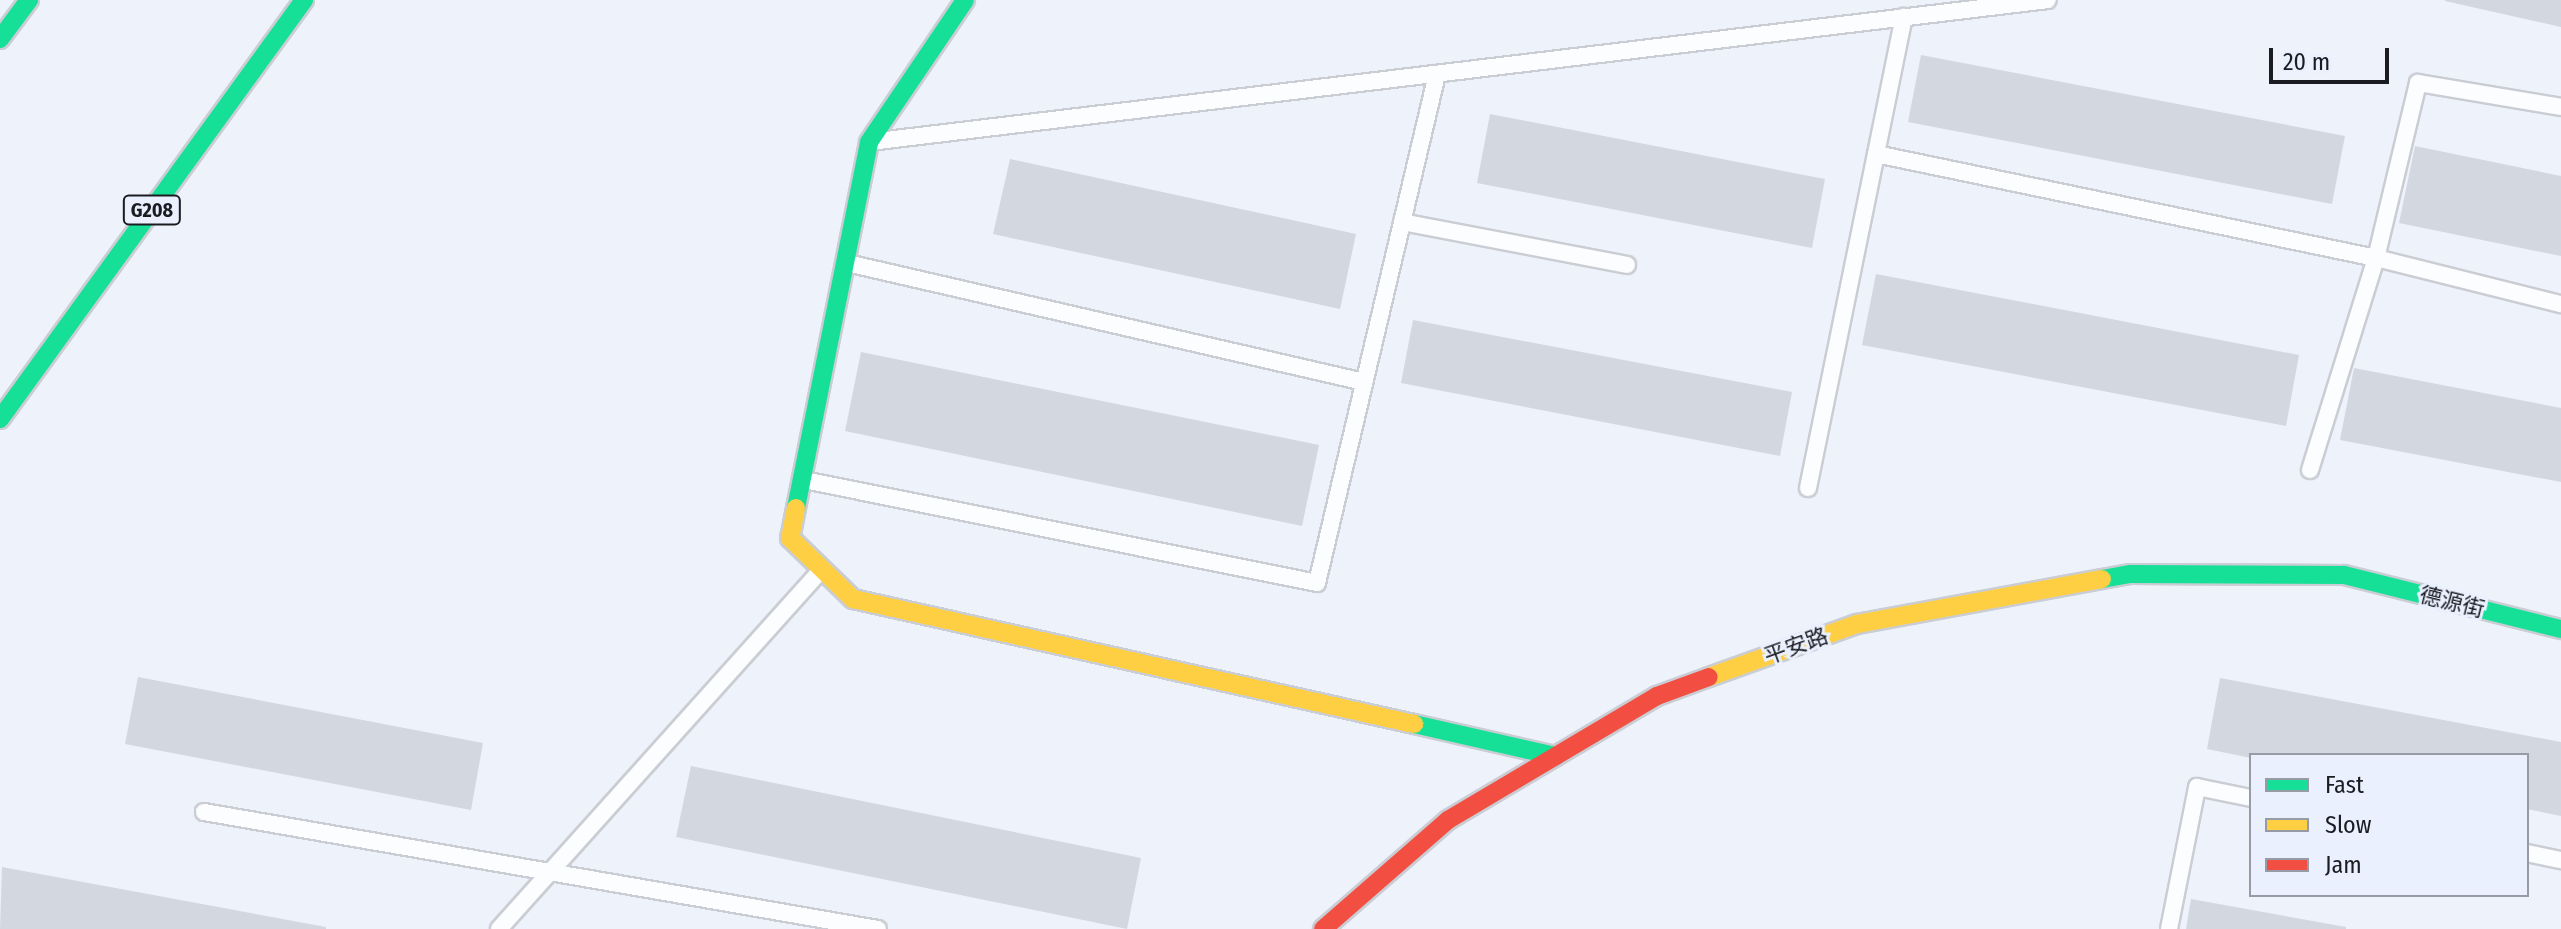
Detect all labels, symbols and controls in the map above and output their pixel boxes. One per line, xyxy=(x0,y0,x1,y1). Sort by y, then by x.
scale bar xyxy=(2273,32,2393,82)
text: 20 m xyxy=(2283,48,2330,76)
road number: G208 xyxy=(122,194,182,226)
street label: 德源街 xyxy=(2417,581,2487,623)
street label: 平安路 xyxy=(1760,622,1832,670)
legend xyxy=(2249,753,2529,897)
text: Fast xyxy=(2325,771,2364,799)
text: Slow xyxy=(2325,811,2371,839)
text: Jam xyxy=(2325,851,2362,879)

